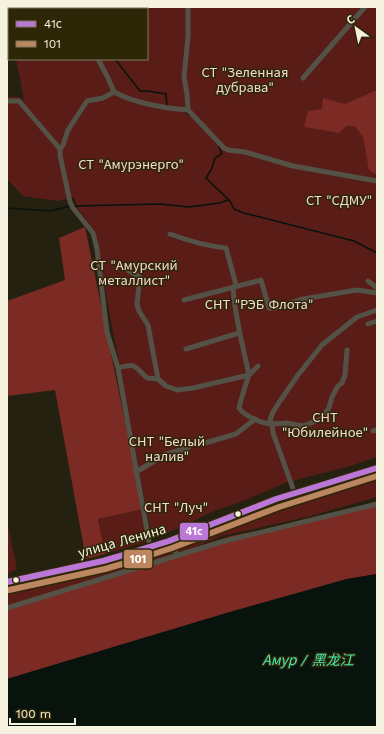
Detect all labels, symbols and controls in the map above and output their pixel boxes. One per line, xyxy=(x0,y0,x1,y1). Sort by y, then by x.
legend xyxy=(8,8,148,60)
north arrow xyxy=(336,8,376,48)
text: С xyxy=(344,13,357,27)
text: 41с xyxy=(44,17,62,31)
text: 101 xyxy=(44,37,61,51)
park label: СТ "Зеленная дубрава" xyxy=(202,65,288,95)
park label: СТ "Амурэнерго" xyxy=(78,157,184,172)
park label: СТ "СДМУ" xyxy=(306,193,372,208)
park label: СТ "Амурский металлист" xyxy=(90,258,178,288)
park label: СНТ "РЭБ Флота" xyxy=(205,297,313,312)
park label: СНТ "Юбилейное" xyxy=(282,410,368,440)
park label: СНТ "Белый налив" xyxy=(129,434,205,464)
park label: СНТ "Луч" xyxy=(144,500,208,515)
unlabelled marker xyxy=(233,509,243,519)
street label: улица Ленина xyxy=(76,521,168,561)
line badge: 41с xyxy=(179,522,209,541)
text: 41с xyxy=(185,525,203,538)
line badge: 101 xyxy=(123,549,153,569)
text: 101 xyxy=(130,553,146,566)
unlabelled marker xyxy=(11,575,21,585)
water label: Амур / 黑龙江 xyxy=(262,652,356,669)
scale bar xyxy=(10,700,75,726)
text: 100 m xyxy=(16,707,51,721)

